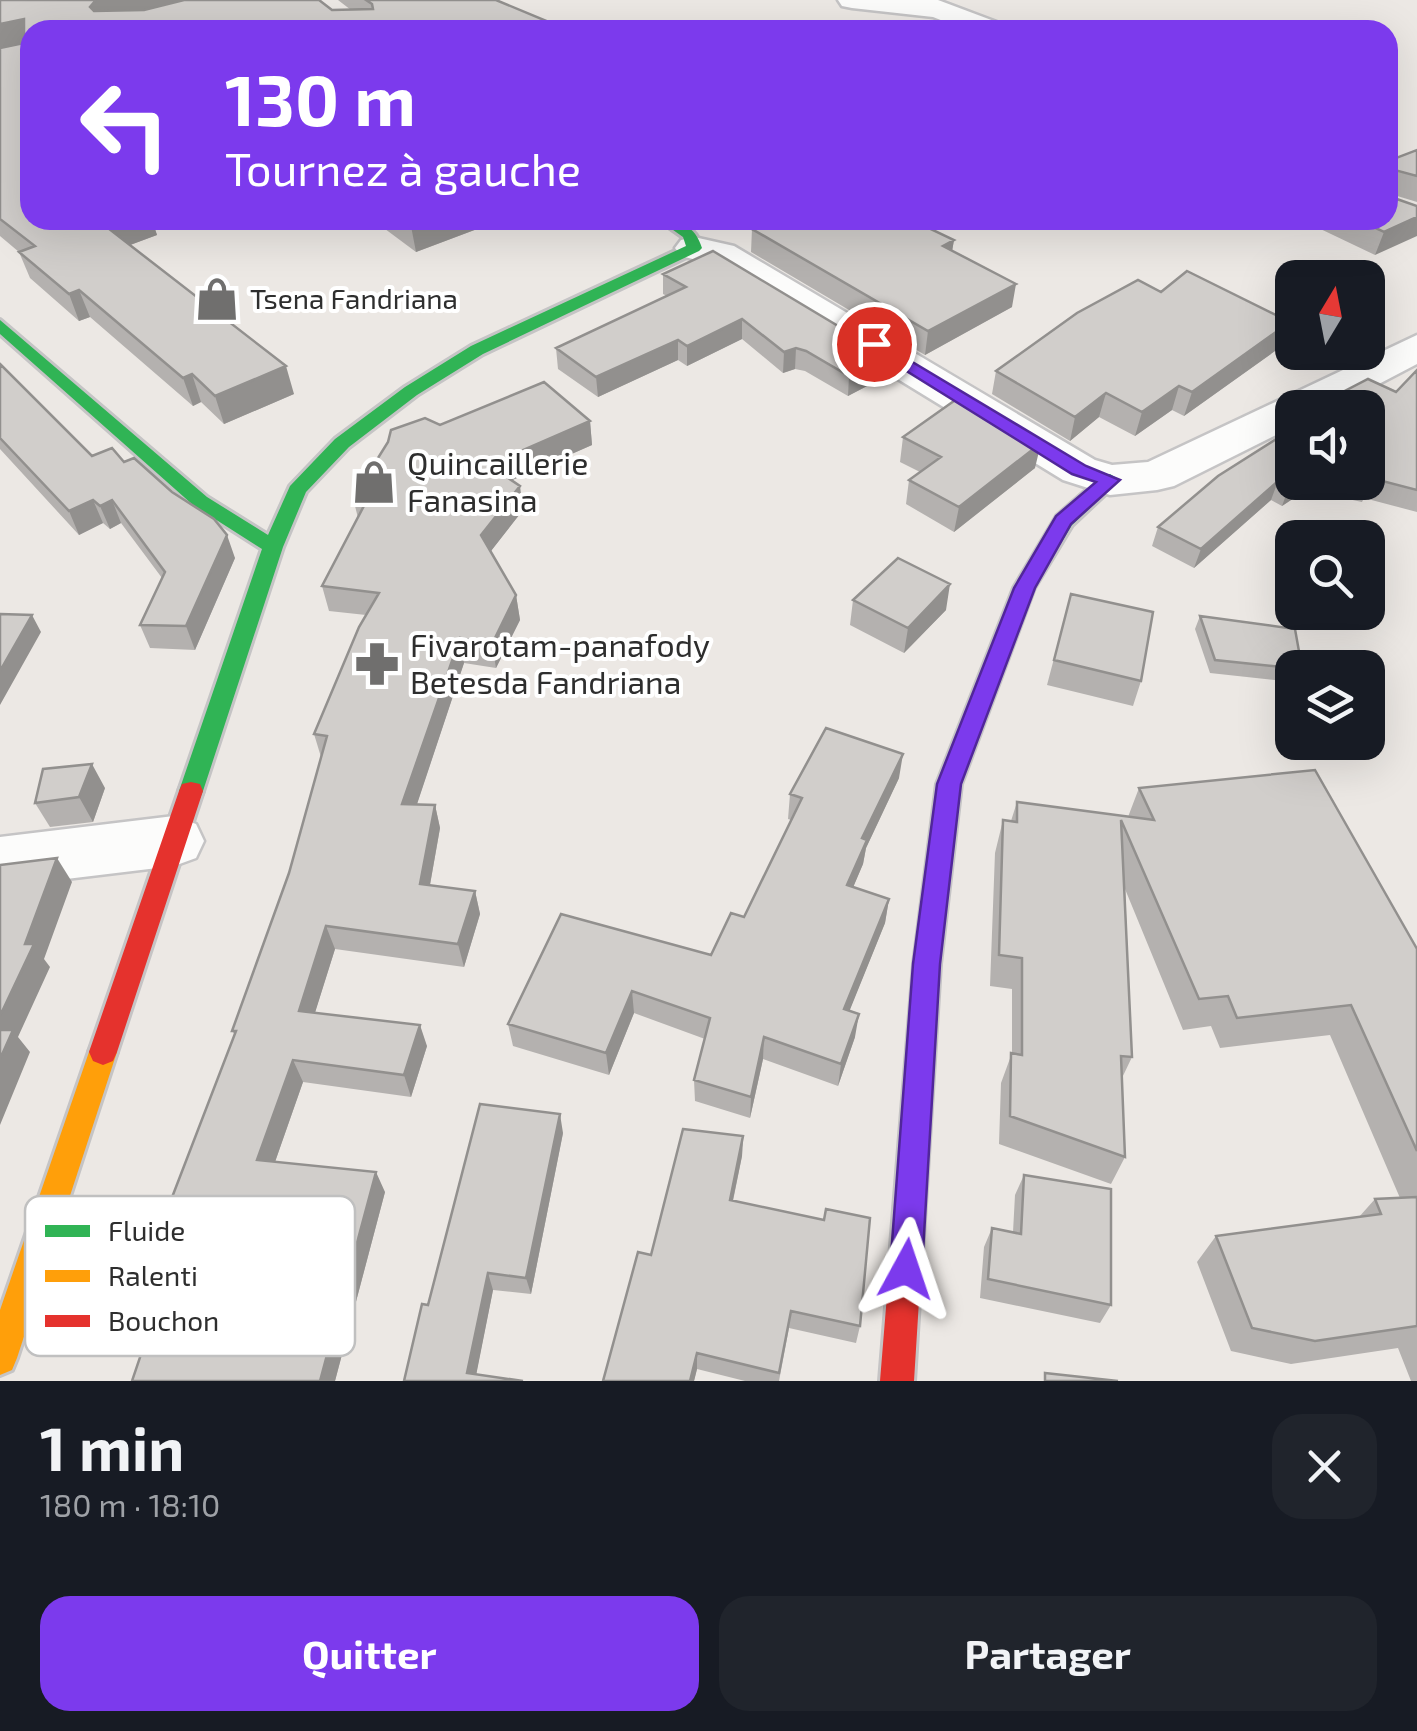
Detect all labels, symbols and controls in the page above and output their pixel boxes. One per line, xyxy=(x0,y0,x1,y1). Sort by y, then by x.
text: 130 m xyxy=(225,56,416,140)
icon: left xyxy=(60,60,190,190)
text: Tournez à gauche xyxy=(225,141,581,195)
north arrow xyxy=(1275,260,1385,370)
map controls xyxy=(1275,260,1385,760)
shop icon: Tsena Fandriana xyxy=(193,275,241,323)
place label: Tsena Fandriana xyxy=(250,281,458,315)
pin xyxy=(832,302,917,387)
icon: arrive xyxy=(847,317,902,372)
button: sound xyxy=(1275,390,1385,500)
place label: Quincaillerie Fanasina xyxy=(407,443,588,518)
shop icon: Quincaillerie Fanasina xyxy=(350,458,398,506)
button: search xyxy=(1275,520,1385,630)
place label: Fivarotam-panafody Betesda Fandriana xyxy=(410,625,710,700)
pharmacy icon: Fivarotam-panafody Betesda Fandriana xyxy=(353,640,401,688)
button: layers xyxy=(1275,650,1385,760)
legend xyxy=(25,1196,355,1356)
text: Fluide xyxy=(108,1213,185,1247)
position arrow xyxy=(854,1217,958,1321)
text: Ralenti xyxy=(108,1258,198,1292)
text: Bouchon xyxy=(108,1303,219,1337)
text: 1 min xyxy=(40,1411,184,1483)
button: close xyxy=(1272,1414,1377,1519)
text: 180 m · 18:10 xyxy=(40,1485,220,1523)
button: Quitter xyxy=(40,1596,699,1711)
button: Partager xyxy=(719,1596,1377,1711)

